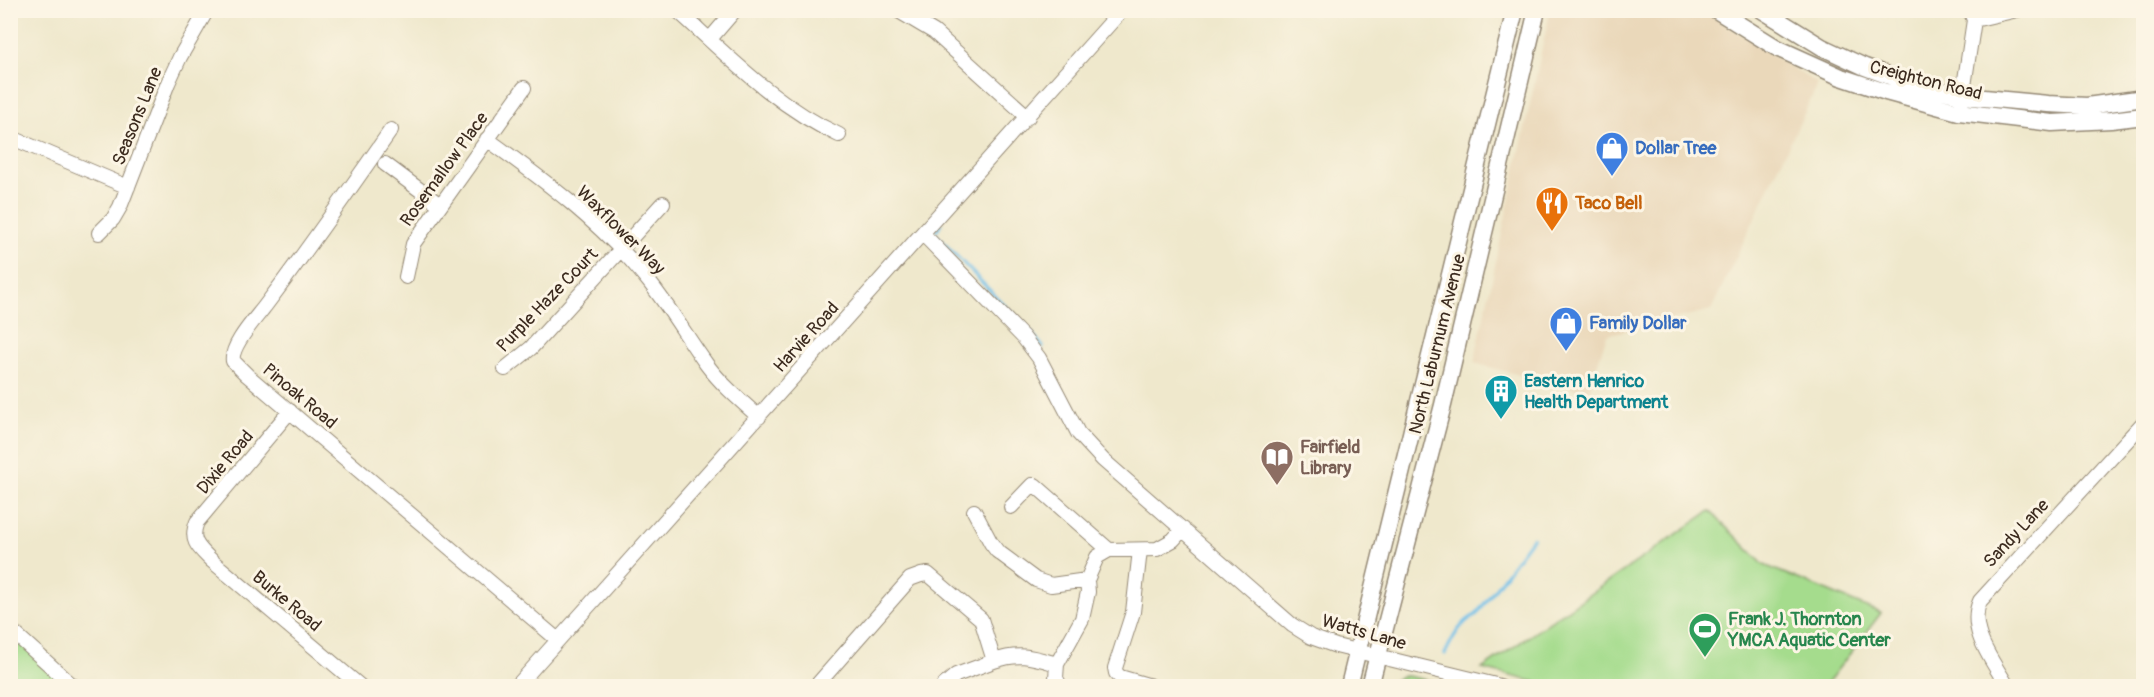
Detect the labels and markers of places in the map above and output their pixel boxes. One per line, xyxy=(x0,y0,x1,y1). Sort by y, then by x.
shop icon: Dollar Tree xyxy=(1594,130,1630,177)
place label: Dollar Tree xyxy=(1635,137,1718,160)
restaurant icon: Taco Bell xyxy=(1534,185,1570,232)
place label: Taco Bell xyxy=(1574,192,1643,215)
shop icon: Family Dollar xyxy=(1548,305,1584,352)
place label: Family Dollar xyxy=(1589,312,1687,335)
place label: Eastern Henrico Health Department xyxy=(1524,370,1669,414)
building icon: Eastern Henrico Health Department xyxy=(1483,373,1519,420)
place label: Fairfield Library xyxy=(1300,436,1360,480)
library icon: Fairfield Library xyxy=(1259,439,1295,486)
place label: Frank J. Thornton YMCA Aquatic Center xyxy=(1727,608,1891,652)
sports icon: Frank J. Thornton YMCA Aquatic Center xyxy=(1687,611,1723,658)

